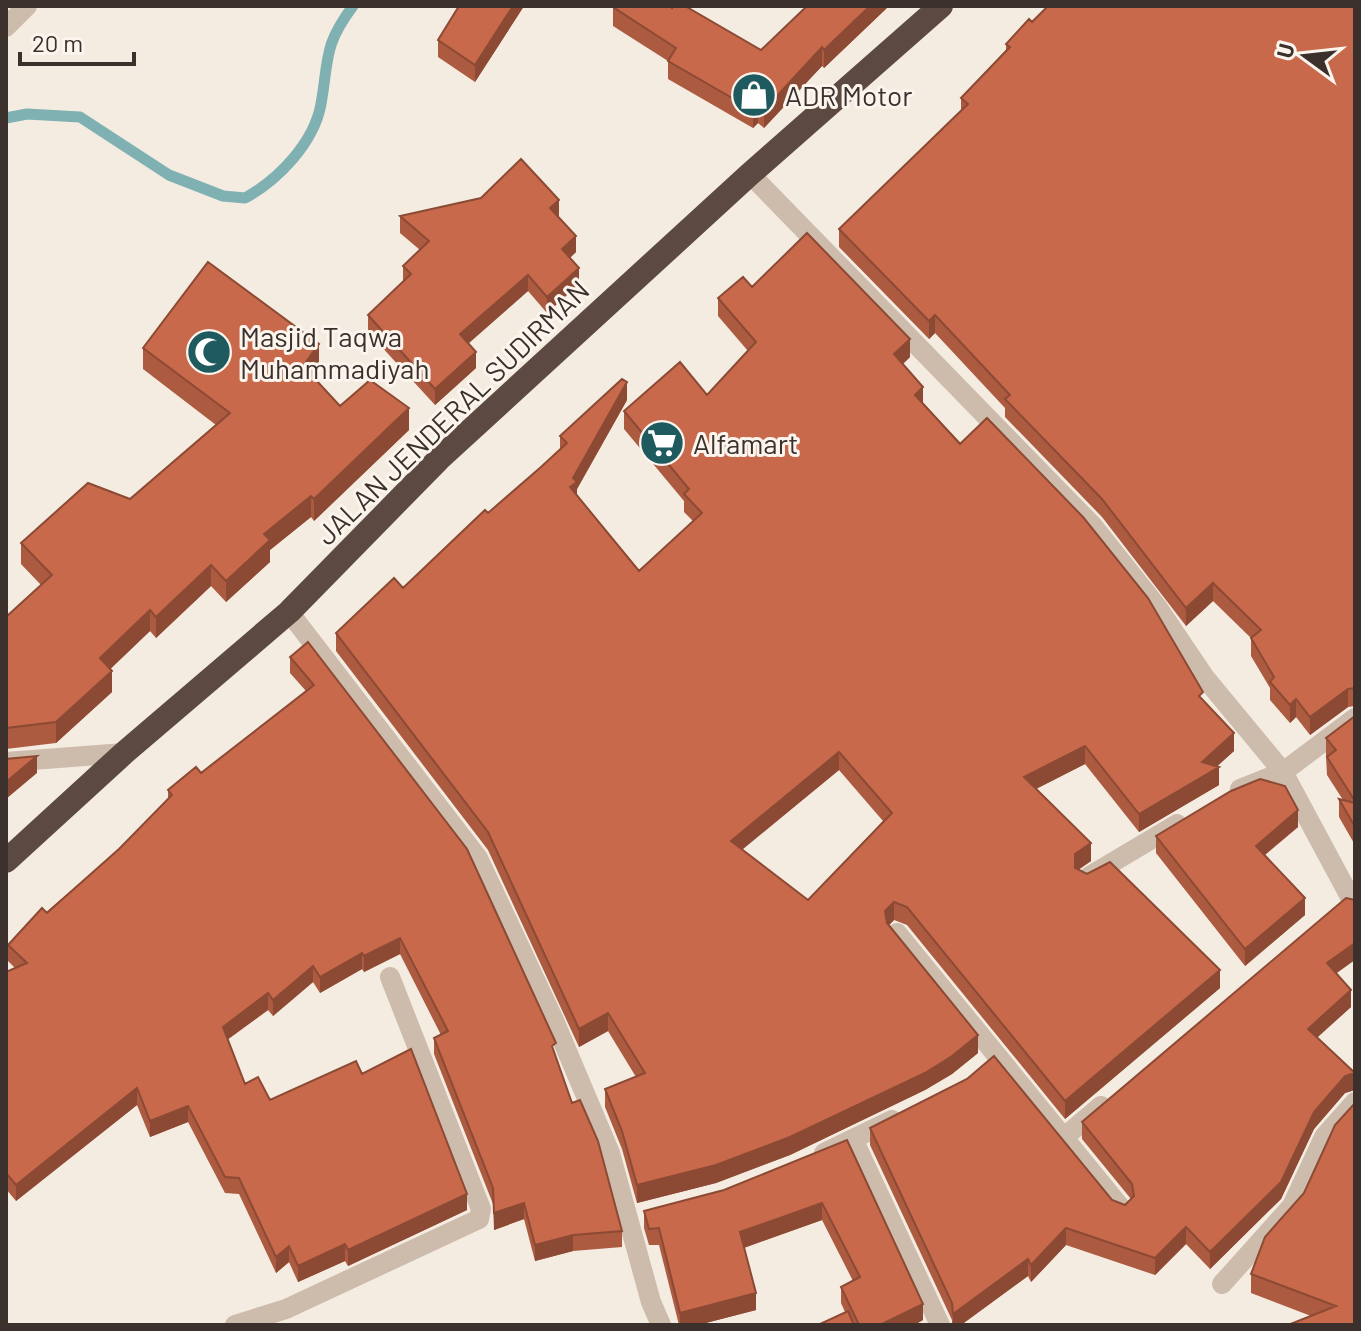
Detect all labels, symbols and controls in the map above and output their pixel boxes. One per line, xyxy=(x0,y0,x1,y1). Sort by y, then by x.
scale bar xyxy=(20,16,134,66)
north arrow xyxy=(1265,16,1345,96)
text: 20 m xyxy=(32,28,83,57)
text: U xyxy=(1270,41,1299,61)
shop icon: ADR Motor xyxy=(730,71,778,119)
place label: ADR Motor xyxy=(785,78,912,112)
street label: JALAN JENDERAL SUDIRMAN xyxy=(308,273,596,551)
place label: Masjid Taqwa Muhammadiyah xyxy=(240,319,429,385)
mosque icon: Masjid Taqwa Muhammadiyah xyxy=(185,328,233,376)
supermarket icon: Alfamart xyxy=(638,419,686,467)
place label: Alfamart xyxy=(693,426,798,460)

